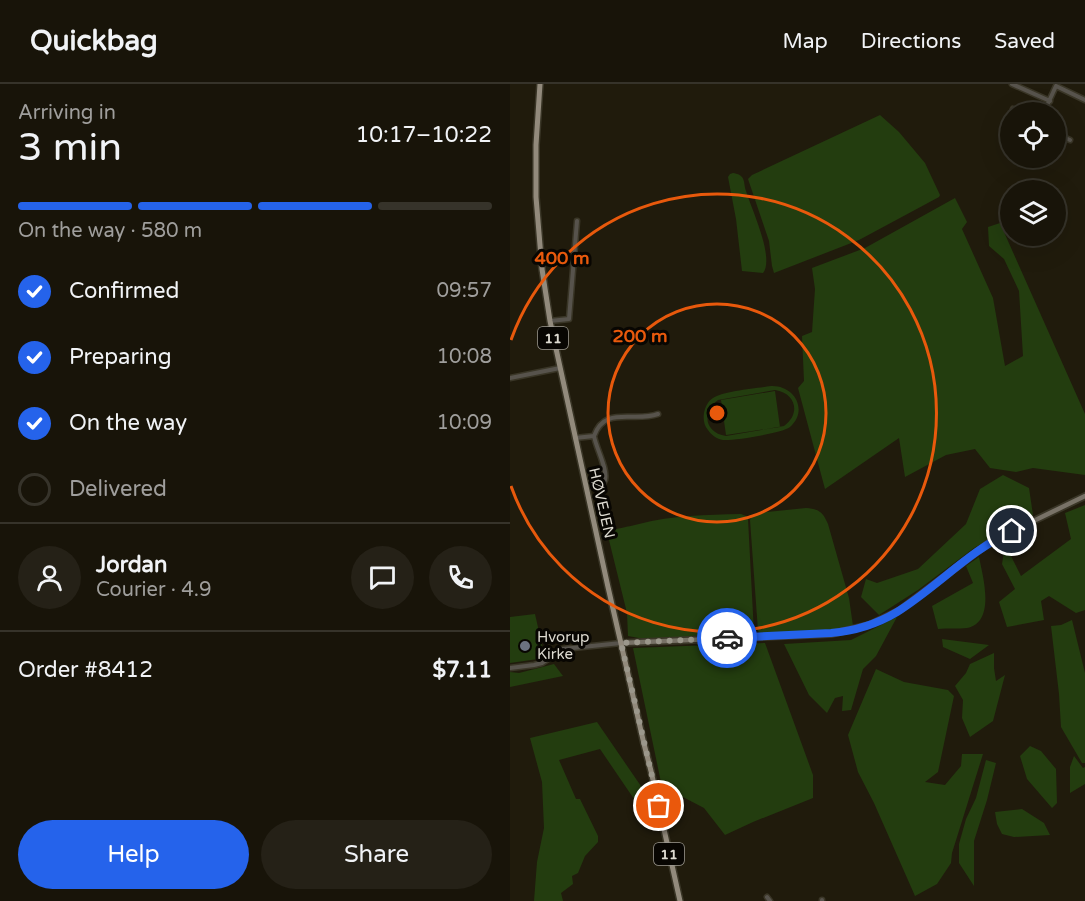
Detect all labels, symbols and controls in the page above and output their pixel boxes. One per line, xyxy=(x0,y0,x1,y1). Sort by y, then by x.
text: Quickbag xyxy=(30,24,158,58)
text: Map xyxy=(782,29,828,54)
text: Directions xyxy=(861,29,961,54)
text: Saved xyxy=(994,29,1055,54)
text: Arriving in xyxy=(18,101,116,125)
map controls xyxy=(1000,102,1066,246)
button: locate xyxy=(1000,102,1066,168)
text: 10:17–10:22 xyxy=(355,122,492,148)
text: 3 min xyxy=(18,124,122,171)
button: layers xyxy=(1000,180,1066,246)
text: On the way · 580 m xyxy=(18,219,202,243)
text: 400 m xyxy=(534,247,590,269)
icon: check xyxy=(18,275,51,308)
text: Confirmed xyxy=(69,278,179,304)
text: 09:57 xyxy=(437,279,492,303)
text: 200 m xyxy=(612,325,668,347)
road number: 11 xyxy=(538,327,568,349)
icon: check xyxy=(18,341,51,374)
text: Preparing xyxy=(69,344,172,370)
text: 10:08 xyxy=(437,345,492,369)
centre of rings xyxy=(707,403,727,423)
icon: check xyxy=(18,407,51,440)
text: On the way xyxy=(69,410,187,436)
text: 10:09 xyxy=(437,411,492,435)
street label: HØVEJEN xyxy=(585,466,619,540)
text: Delivered xyxy=(69,476,167,502)
pin xyxy=(986,505,1037,556)
icon: home xyxy=(995,514,1028,547)
button: person xyxy=(18,546,81,609)
button: chat xyxy=(351,546,414,609)
button: phone xyxy=(429,546,492,609)
text: Jordan xyxy=(96,552,167,578)
text: Courier · 4.9 xyxy=(96,578,211,602)
courier xyxy=(697,608,757,668)
icon: car xyxy=(711,622,744,655)
place label: Hvorup Kirke xyxy=(537,628,590,663)
marker: Hvorup Kirke xyxy=(518,639,532,653)
text: Order #8412 xyxy=(18,657,153,683)
text: $7.11 xyxy=(432,657,492,683)
pin xyxy=(633,780,684,831)
icon: bag xyxy=(642,789,675,822)
button: Help xyxy=(18,820,249,889)
button: Share xyxy=(261,820,492,889)
road number: 11 xyxy=(654,843,684,865)

